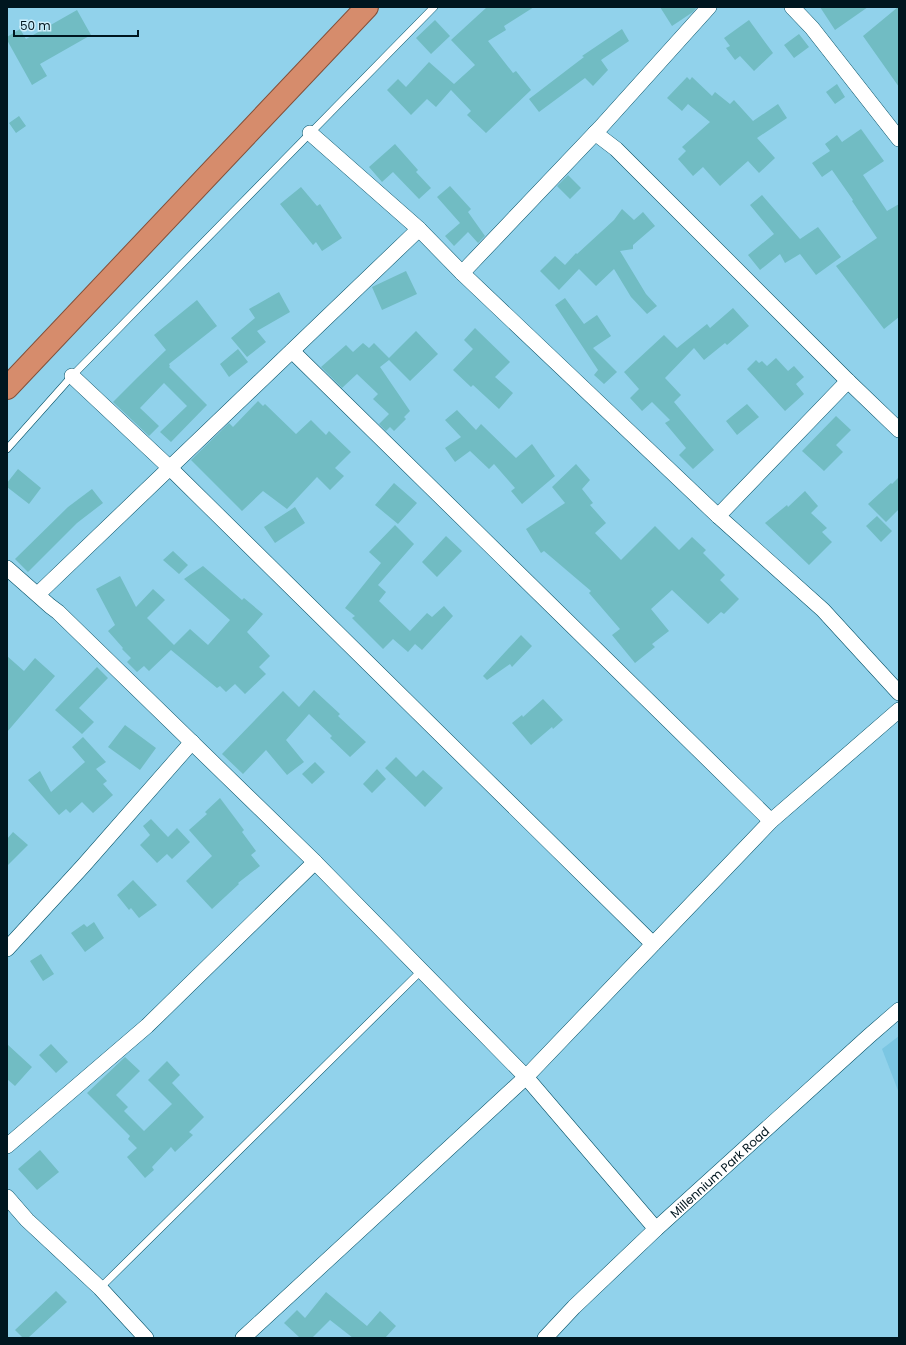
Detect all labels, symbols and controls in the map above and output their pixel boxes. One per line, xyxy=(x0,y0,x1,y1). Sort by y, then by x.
scale bar xyxy=(14,12,138,38)
text: 50 m xyxy=(20,17,51,34)
street label: Millennium Park Road xyxy=(666,1122,773,1221)

